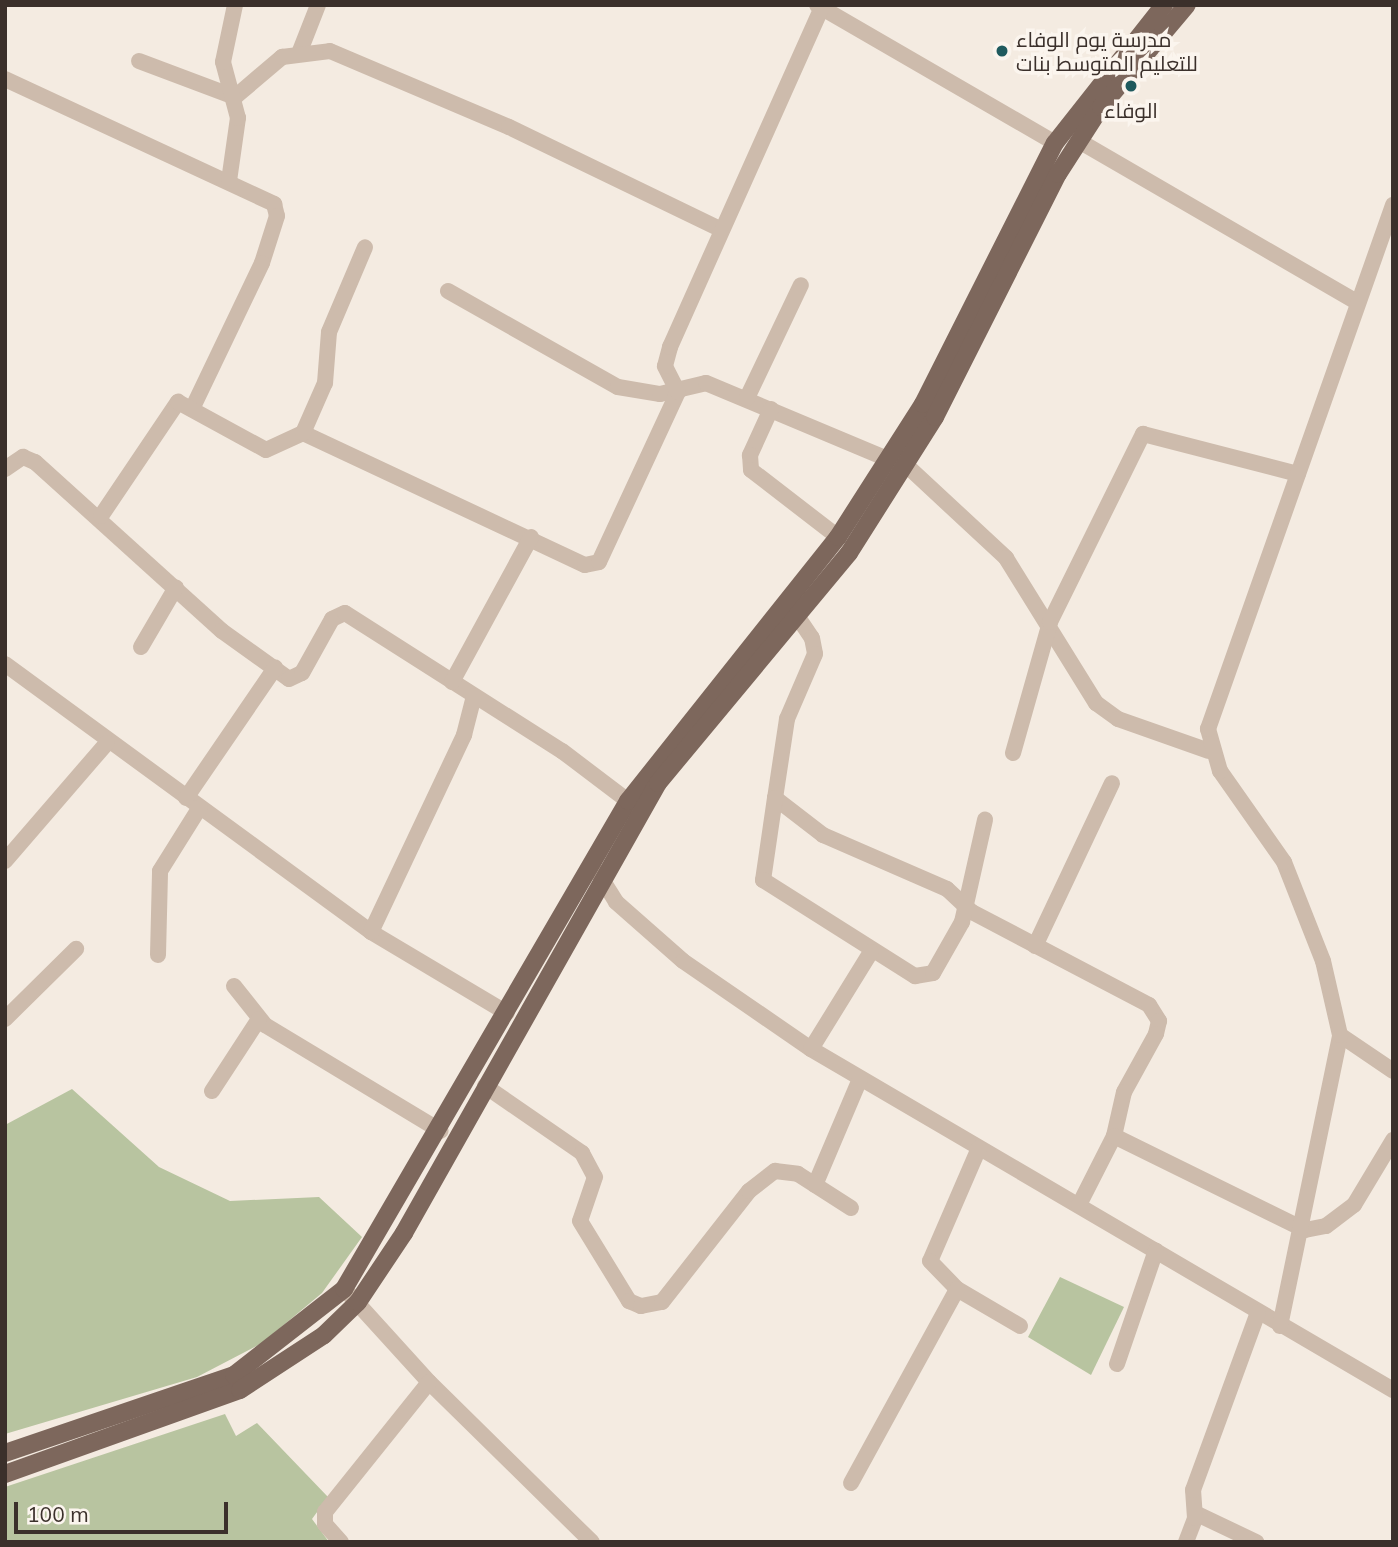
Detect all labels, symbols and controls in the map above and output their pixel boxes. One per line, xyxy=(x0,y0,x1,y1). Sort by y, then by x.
place label: مدرسة يوم الوفاء للتعليم المتوسط بنات xyxy=(1016,26,1198,76)
marker: مدرسة يوم الوفاء للتعليم المتوسط بنات xyxy=(994,43,1010,59)
marker: الوفاء xyxy=(1123,78,1139,94)
place label: الوفاء xyxy=(1104,97,1158,123)
scale bar xyxy=(18,1488,231,1532)
text: 100 m xyxy=(27,1501,89,1527)

